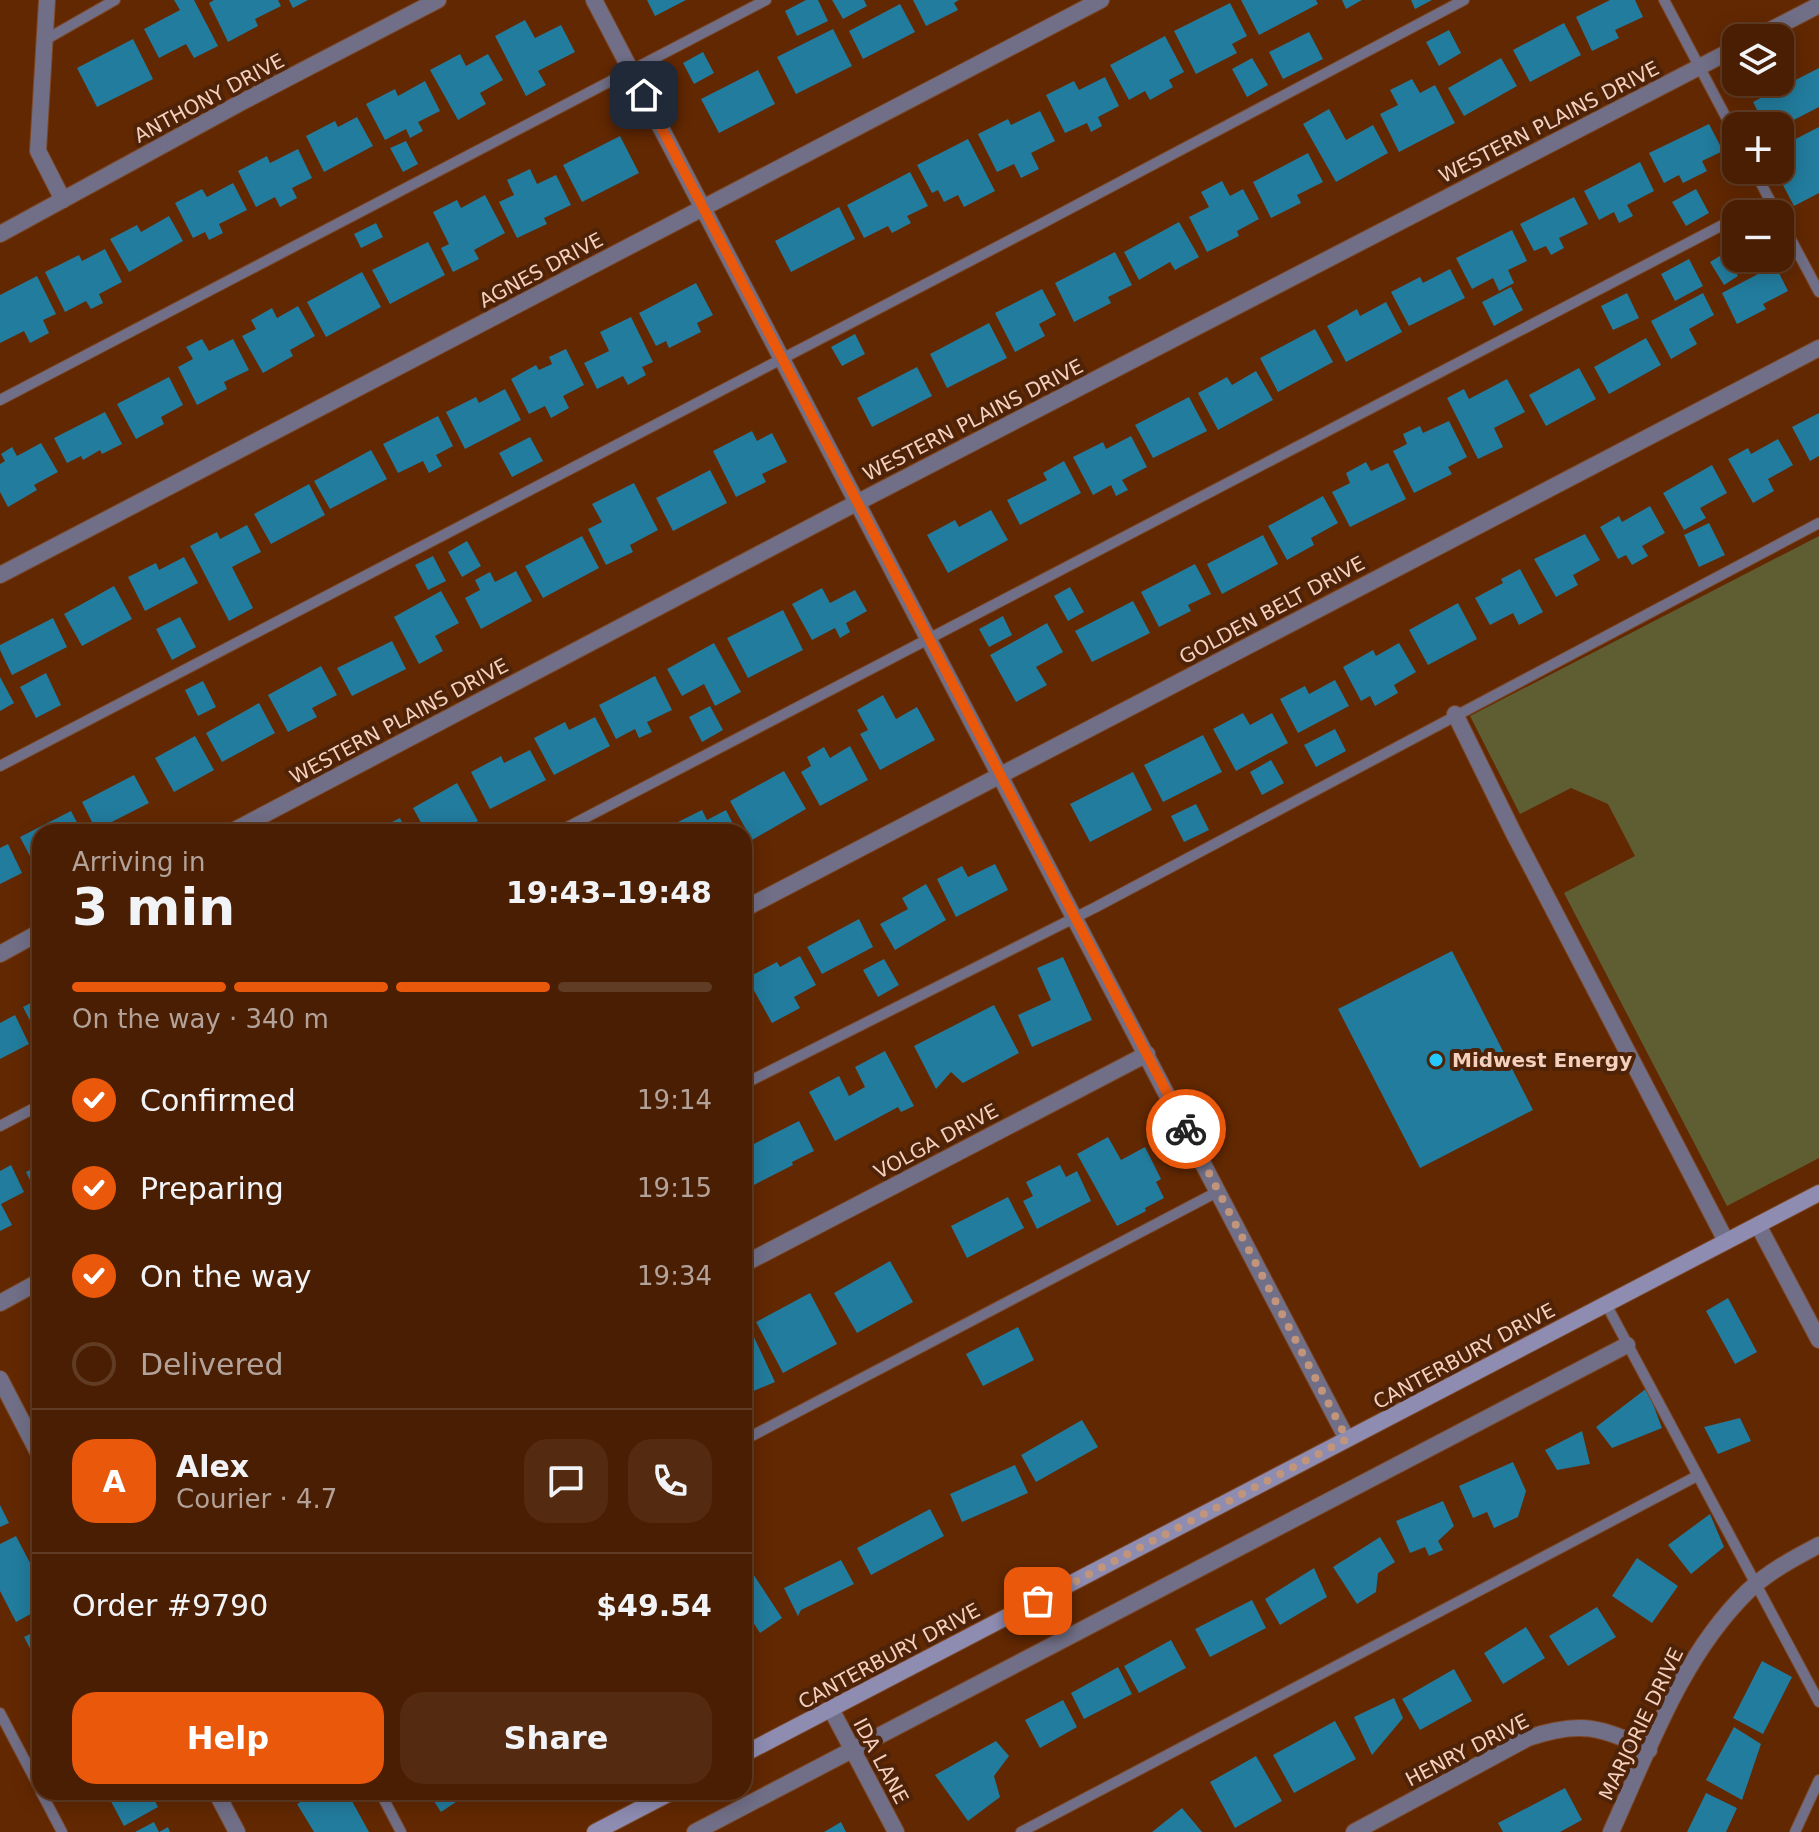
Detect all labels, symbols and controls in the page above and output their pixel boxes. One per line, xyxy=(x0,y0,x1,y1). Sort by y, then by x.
map controls xyxy=(1722,24,1794,272)
button: layers xyxy=(1722,24,1794,96)
street label: ANTHONY DRIVE xyxy=(130,48,288,148)
street label: WESTERN PLAINS DRIVE xyxy=(1435,56,1663,188)
pin xyxy=(610,61,678,129)
icon: home xyxy=(622,73,666,117)
button: + xyxy=(1722,112,1794,184)
button: − xyxy=(1722,200,1794,272)
street label: AGNES DRIVE xyxy=(475,227,607,313)
street label: WESTERN PLAINS DRIVE xyxy=(859,354,1087,486)
street label: GOLDEN BELT DRIVE xyxy=(1175,551,1369,669)
street label: WESTERN PLAINS DRIVE xyxy=(286,653,512,789)
text: Arriving in xyxy=(72,847,206,877)
text: 19:43–19:48 xyxy=(506,875,712,910)
text: 3 min xyxy=(72,877,235,937)
text: On the way · 340 m xyxy=(72,1004,329,1034)
place label: Midwest Energy xyxy=(1452,1048,1632,1072)
marker: Midwest Energy xyxy=(1427,1051,1445,1069)
icon: check xyxy=(72,1078,116,1122)
text: Confirmed xyxy=(140,1083,296,1118)
text: 19:14 xyxy=(637,1085,712,1115)
courier xyxy=(1146,1089,1226,1169)
street label: VOLGA DRIVE xyxy=(870,1098,1002,1184)
icon: bike xyxy=(1164,1107,1208,1151)
icon: check xyxy=(72,1166,116,1210)
text: Preparing xyxy=(140,1171,284,1206)
text: 19:15 xyxy=(637,1173,712,1203)
icon: check xyxy=(72,1254,116,1298)
text: On the way xyxy=(140,1259,312,1294)
text: 19:34 xyxy=(637,1261,712,1291)
street label: CANTERBURY DRIVE xyxy=(1369,1298,1559,1414)
text: Delivered xyxy=(140,1347,284,1382)
button: chat xyxy=(524,1439,608,1523)
button: phone xyxy=(628,1439,712,1523)
text: Alex xyxy=(176,1449,249,1484)
text: A xyxy=(102,1464,126,1499)
text: Courier · 4.7 xyxy=(176,1484,337,1514)
pin xyxy=(1004,1567,1072,1635)
icon: bag xyxy=(1016,1579,1060,1623)
text: Order #9790 xyxy=(72,1588,268,1623)
text: $49.54 xyxy=(596,1588,712,1623)
street label: CANTERBURY DRIVE xyxy=(794,1598,984,1714)
street label: MARJORIE DRIVE xyxy=(1594,1644,1688,1804)
button: Help xyxy=(72,1692,384,1784)
button: Share xyxy=(400,1692,712,1784)
street label: HENRY DRIVE xyxy=(1401,1709,1533,1791)
street label: IDA LANE xyxy=(848,1714,914,1808)

